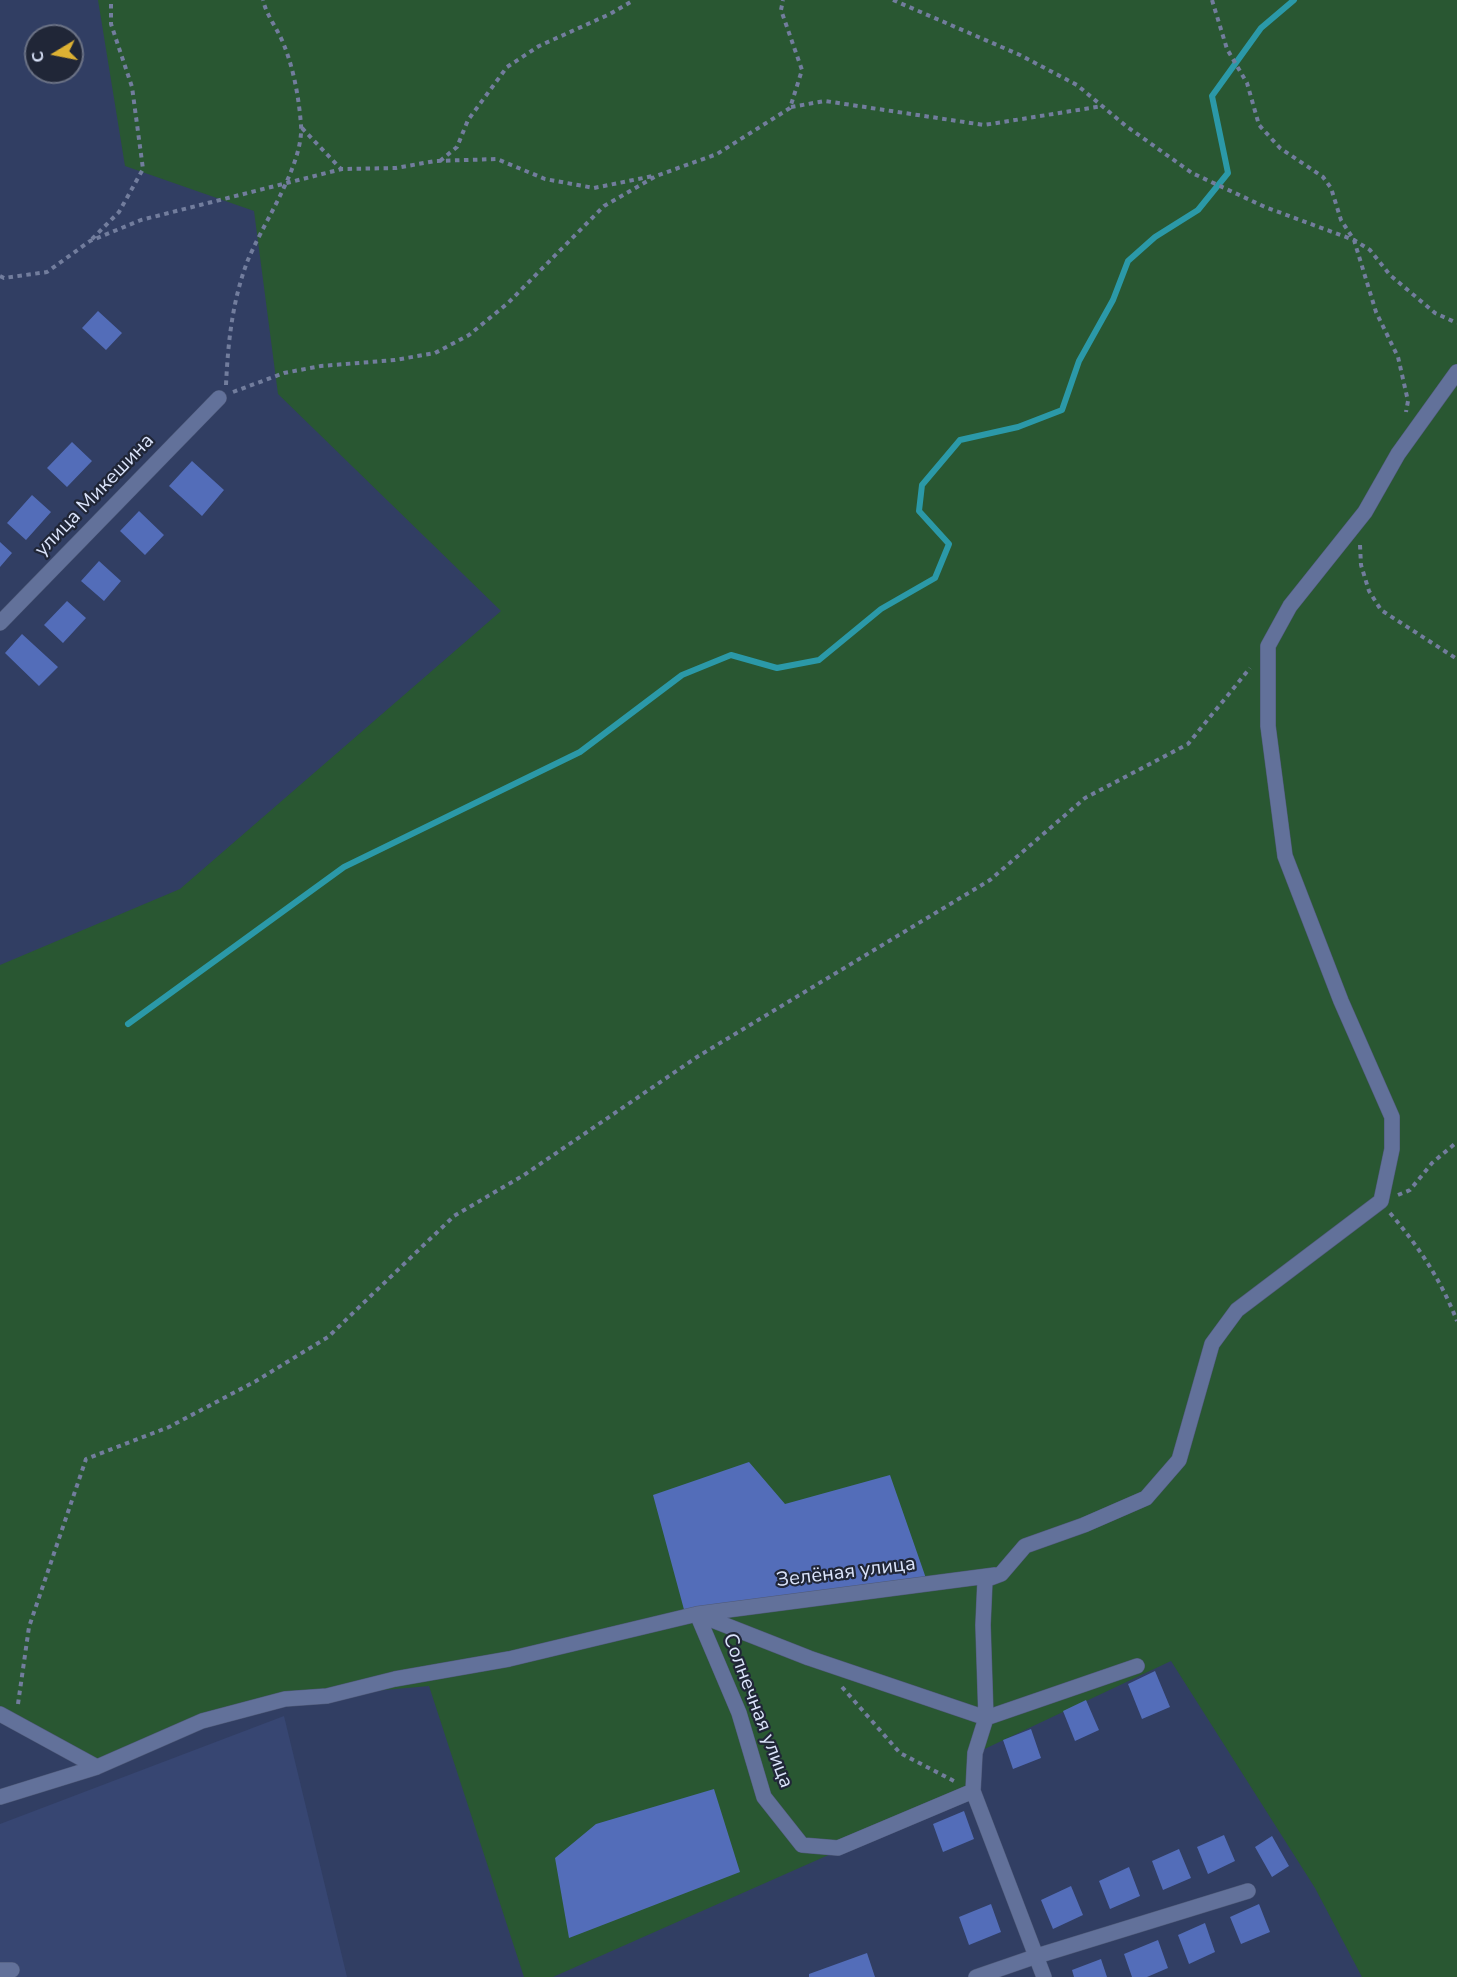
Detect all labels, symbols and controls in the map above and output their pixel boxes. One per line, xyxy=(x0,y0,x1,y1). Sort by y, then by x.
north arrow xyxy=(24,24,84,84)
text: С xyxy=(26,50,50,64)
street label: улица Микешина xyxy=(30,430,160,562)
street label: Зелёная улица xyxy=(775,1553,917,1593)
street label: Солнечная улица xyxy=(716,1630,798,1792)

